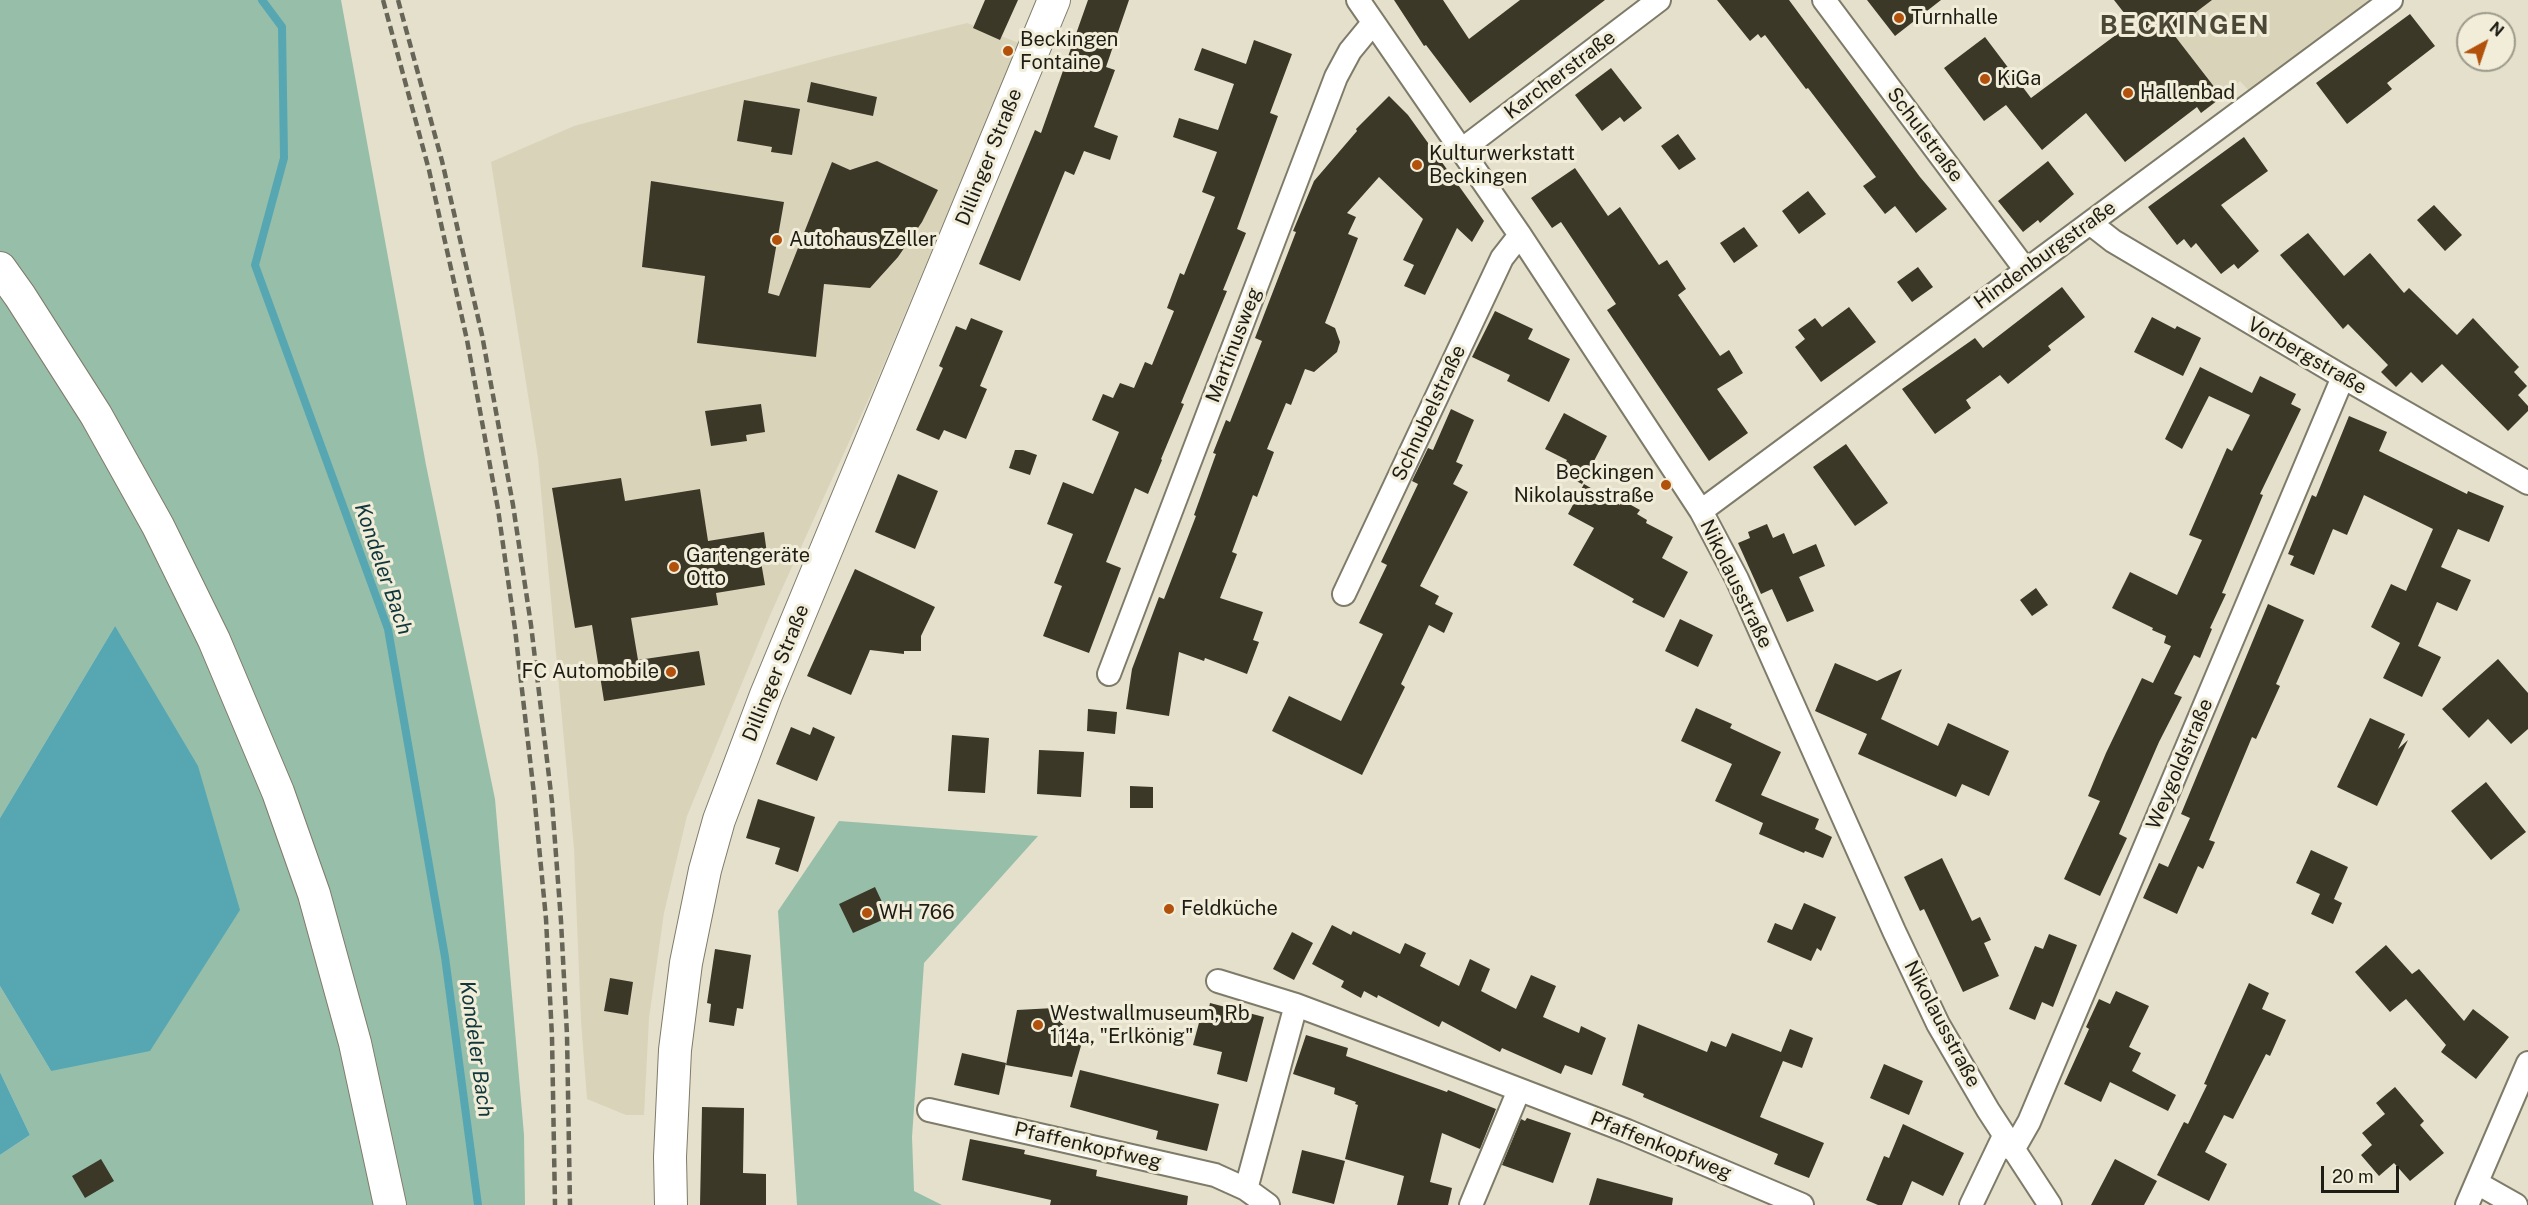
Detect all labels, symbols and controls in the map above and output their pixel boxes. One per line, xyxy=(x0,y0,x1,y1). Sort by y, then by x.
place label: Turnhalle xyxy=(1911,6,1998,30)
district label: BECKINGEN xyxy=(2100,10,2270,42)
marker: Turnhalle xyxy=(1892,11,1906,25)
north arrow xyxy=(2456,12,2516,72)
text: N xyxy=(2486,18,2508,41)
street label: Karcherstraße xyxy=(1500,25,1620,125)
place label: Beckingen Fontaine xyxy=(1020,28,1118,75)
marker: Beckingen Fontaine xyxy=(1001,44,1015,58)
place label: KiGa xyxy=(1997,67,2041,91)
marker: KiGa xyxy=(1978,72,1992,86)
place label: Hallenbad xyxy=(2140,81,2235,105)
street label: Schulstraße xyxy=(1882,83,1968,187)
street label: Dillinger Straße xyxy=(951,85,1027,229)
marker: Hallenbad xyxy=(2121,86,2135,100)
place label: Kulturwerkstatt Beckingen xyxy=(1429,142,1575,189)
marker: Kulturwerkstatt Beckingen xyxy=(1410,158,1424,172)
street label: Hindenburgstraße xyxy=(1969,196,2121,314)
place label: Autohaus Zeller xyxy=(789,228,937,252)
marker: Autohaus Zeller xyxy=(770,233,784,247)
street label: Martinusweg xyxy=(1201,284,1267,406)
street label: Vorbergstraße xyxy=(2243,312,2371,400)
street label: Schnubelstraße xyxy=(1387,341,1471,485)
place label: Beckingen Nikolausstraße xyxy=(1514,461,1654,508)
marker: Beckingen Nikolausstraße xyxy=(1659,478,1673,492)
water label: Kondeler Bach xyxy=(349,500,417,638)
street label: Nikolausstraße xyxy=(1694,516,1778,652)
place label: Gartengeräte Otto xyxy=(686,544,810,591)
marker: Gartengeräte Otto xyxy=(667,560,681,574)
street label: Dillinger Straße xyxy=(738,601,814,745)
place label: FC Automobile xyxy=(522,660,659,684)
marker: FC Automobile xyxy=(664,665,678,679)
street label: Weygoldstraße xyxy=(2142,695,2218,833)
place label: Feldküche xyxy=(1181,897,1278,921)
place label: WH 766 xyxy=(879,901,955,925)
marker: Feldküche xyxy=(1162,902,1176,916)
marker: WH 766 xyxy=(860,906,874,920)
street label: Nikolausstraße xyxy=(1898,956,1986,1092)
water label: Kondeler Bach xyxy=(454,979,498,1119)
place label: Westwallmuseum, Rb 114a, "Erlkönig" xyxy=(1050,1002,1250,1049)
marker: Westwallmuseum, Rb 114a, "Erlkönig" xyxy=(1031,1018,1045,1032)
street label: Pfaffenkopfweg xyxy=(1587,1107,1735,1185)
street label: Pfaffenkopfweg xyxy=(1012,1117,1164,1175)
scale bar xyxy=(2324,1154,2402,1192)
text: 20 m xyxy=(2332,1166,2374,1187)

